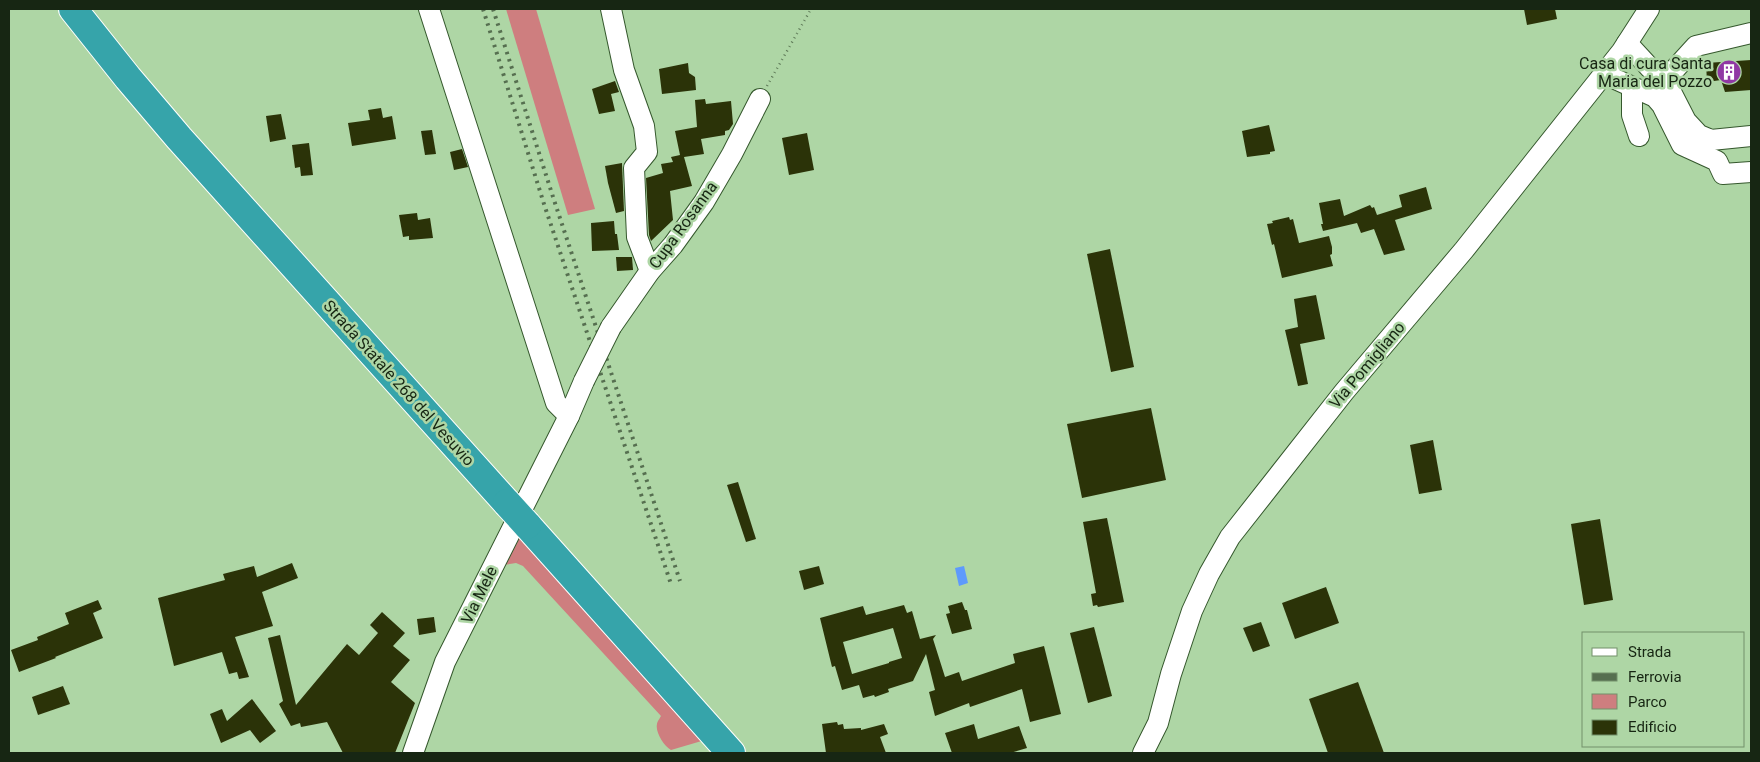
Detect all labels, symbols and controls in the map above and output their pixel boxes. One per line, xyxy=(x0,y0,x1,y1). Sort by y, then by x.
place label: Casa di cura Santa Maria del Pozzo xyxy=(1579,54,1712,91)
building icon: Casa di cura Santa Maria del Pozzo xyxy=(1716,59,1742,85)
street label: Cupa Rosanna xyxy=(645,178,721,272)
street label: Strada Statale 268 del Vesuvio xyxy=(320,296,478,470)
street label: Via Pomigliano xyxy=(1325,318,1409,412)
street label: Via Mele xyxy=(457,563,501,627)
legend xyxy=(1582,632,1745,747)
text: Strada xyxy=(1628,643,1671,661)
text: Ferrovia xyxy=(1628,668,1682,686)
text: Parco xyxy=(1628,693,1667,711)
text: Edificio xyxy=(1628,718,1677,736)

